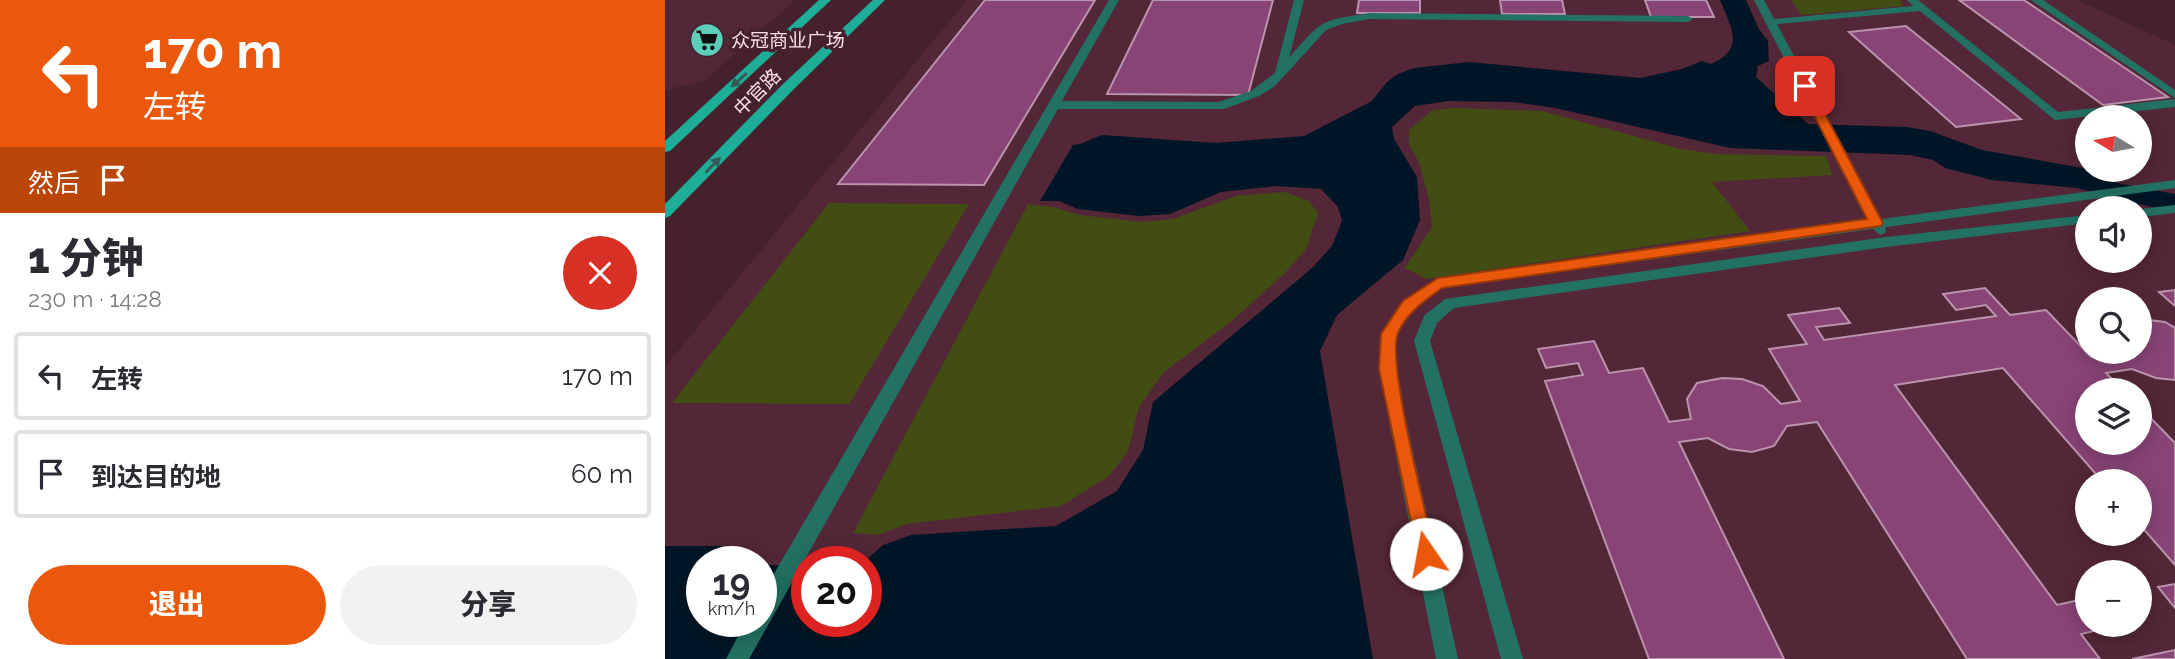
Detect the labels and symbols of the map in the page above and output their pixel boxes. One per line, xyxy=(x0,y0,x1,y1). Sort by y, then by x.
supermarket icon: 众冠商业广场 xyxy=(688,21,726,59)
place label: 众冠商业广场 xyxy=(731,29,845,51)
pin xyxy=(1775,56,1835,116)
street label: 中官路 xyxy=(729,64,785,120)
one-way arrow xyxy=(731,71,748,87)
north arrow xyxy=(2075,105,2153,182)
one-way arrow xyxy=(704,156,721,173)
position arrow xyxy=(1389,517,1463,591)
speed limit sign: 20 xyxy=(791,546,882,637)

